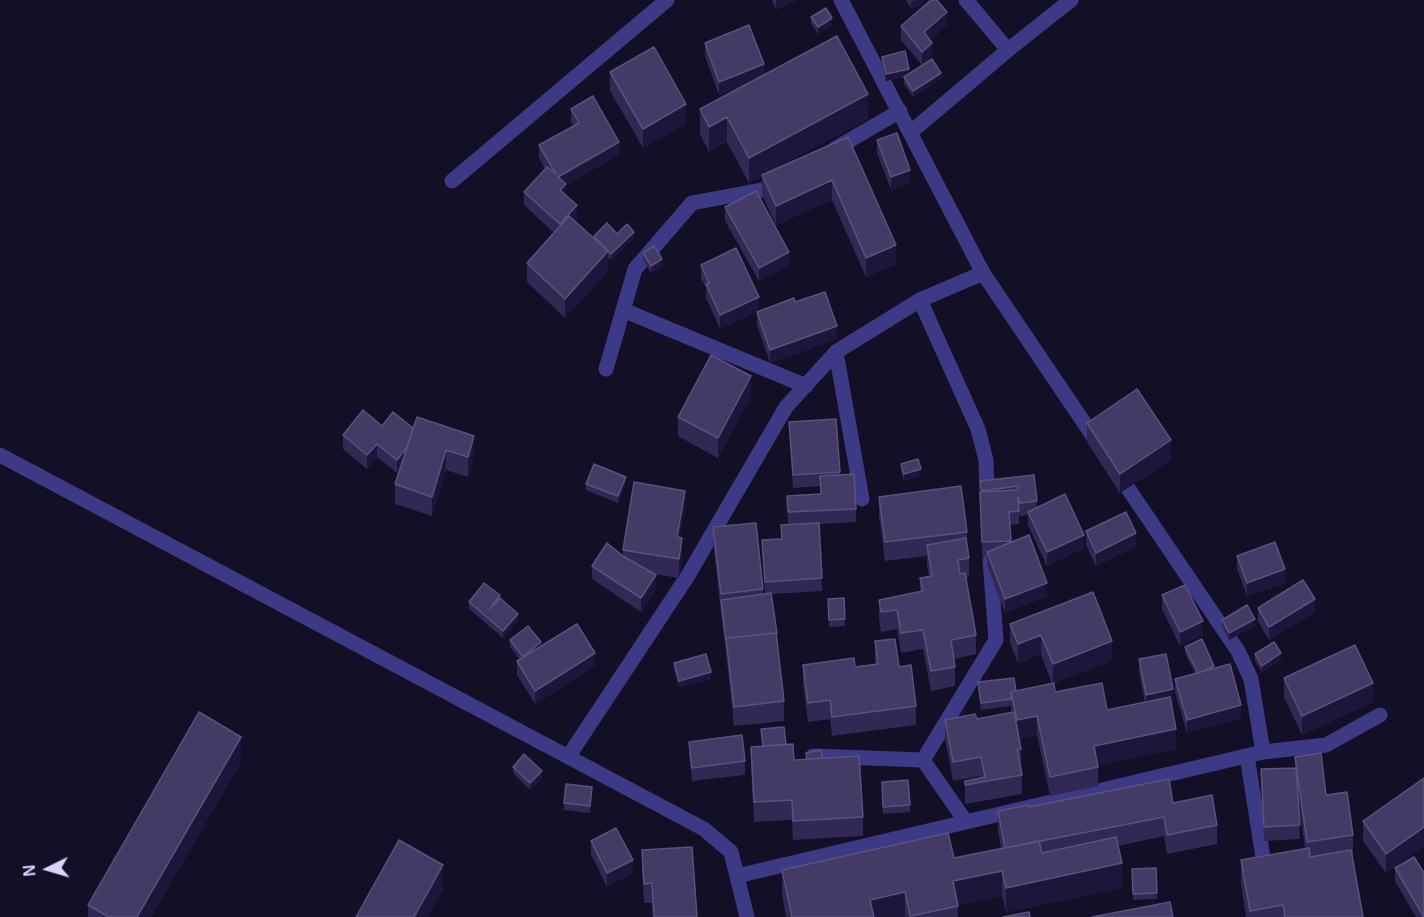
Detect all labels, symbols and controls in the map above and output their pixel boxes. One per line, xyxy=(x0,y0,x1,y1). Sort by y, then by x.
north arrow xyxy=(18,839,78,899)
text: N xyxy=(21,864,39,877)

